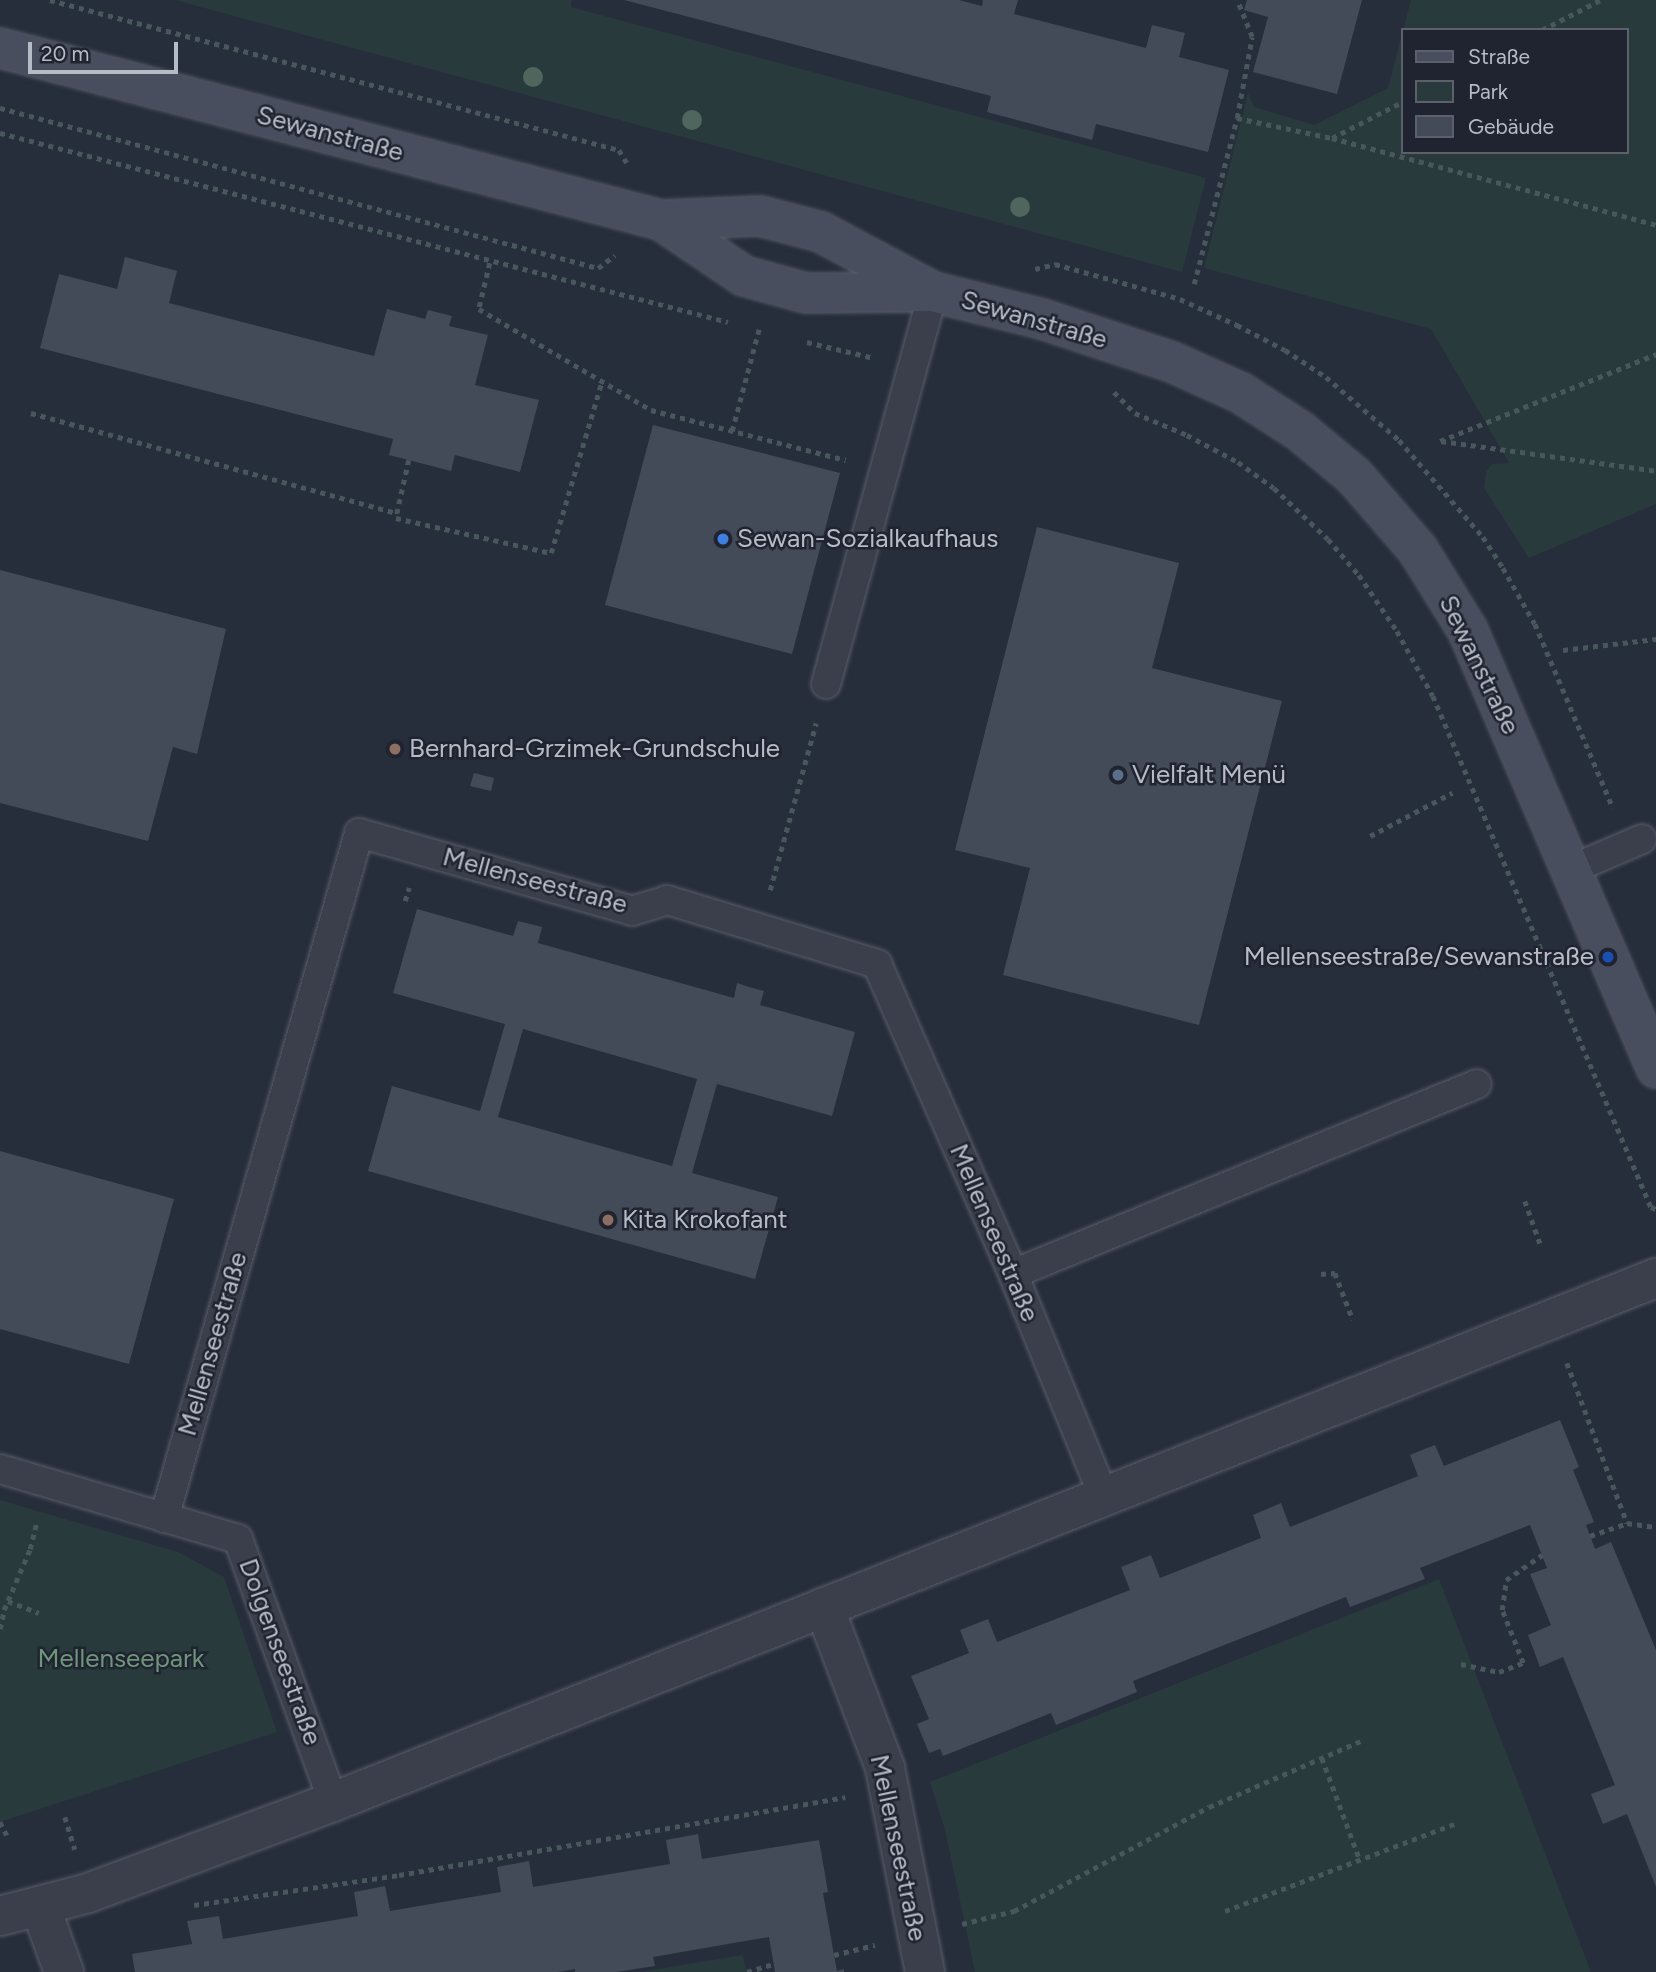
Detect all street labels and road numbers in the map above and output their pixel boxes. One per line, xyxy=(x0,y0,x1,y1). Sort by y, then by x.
street label: Sewanstraße xyxy=(253,99,407,169)
street label: Sewanstraße xyxy=(957,284,1111,356)
street label: Sewanstraße xyxy=(1432,591,1526,739)
street label: Mellenseestraße xyxy=(439,841,631,921)
street label: Mellenseestraße xyxy=(943,1140,1045,1326)
street label: Mellenseestraße xyxy=(172,1249,254,1439)
street label: Dolgenseestraße xyxy=(232,1555,328,1749)
street label: Mellenseestraße xyxy=(863,1752,933,1944)

